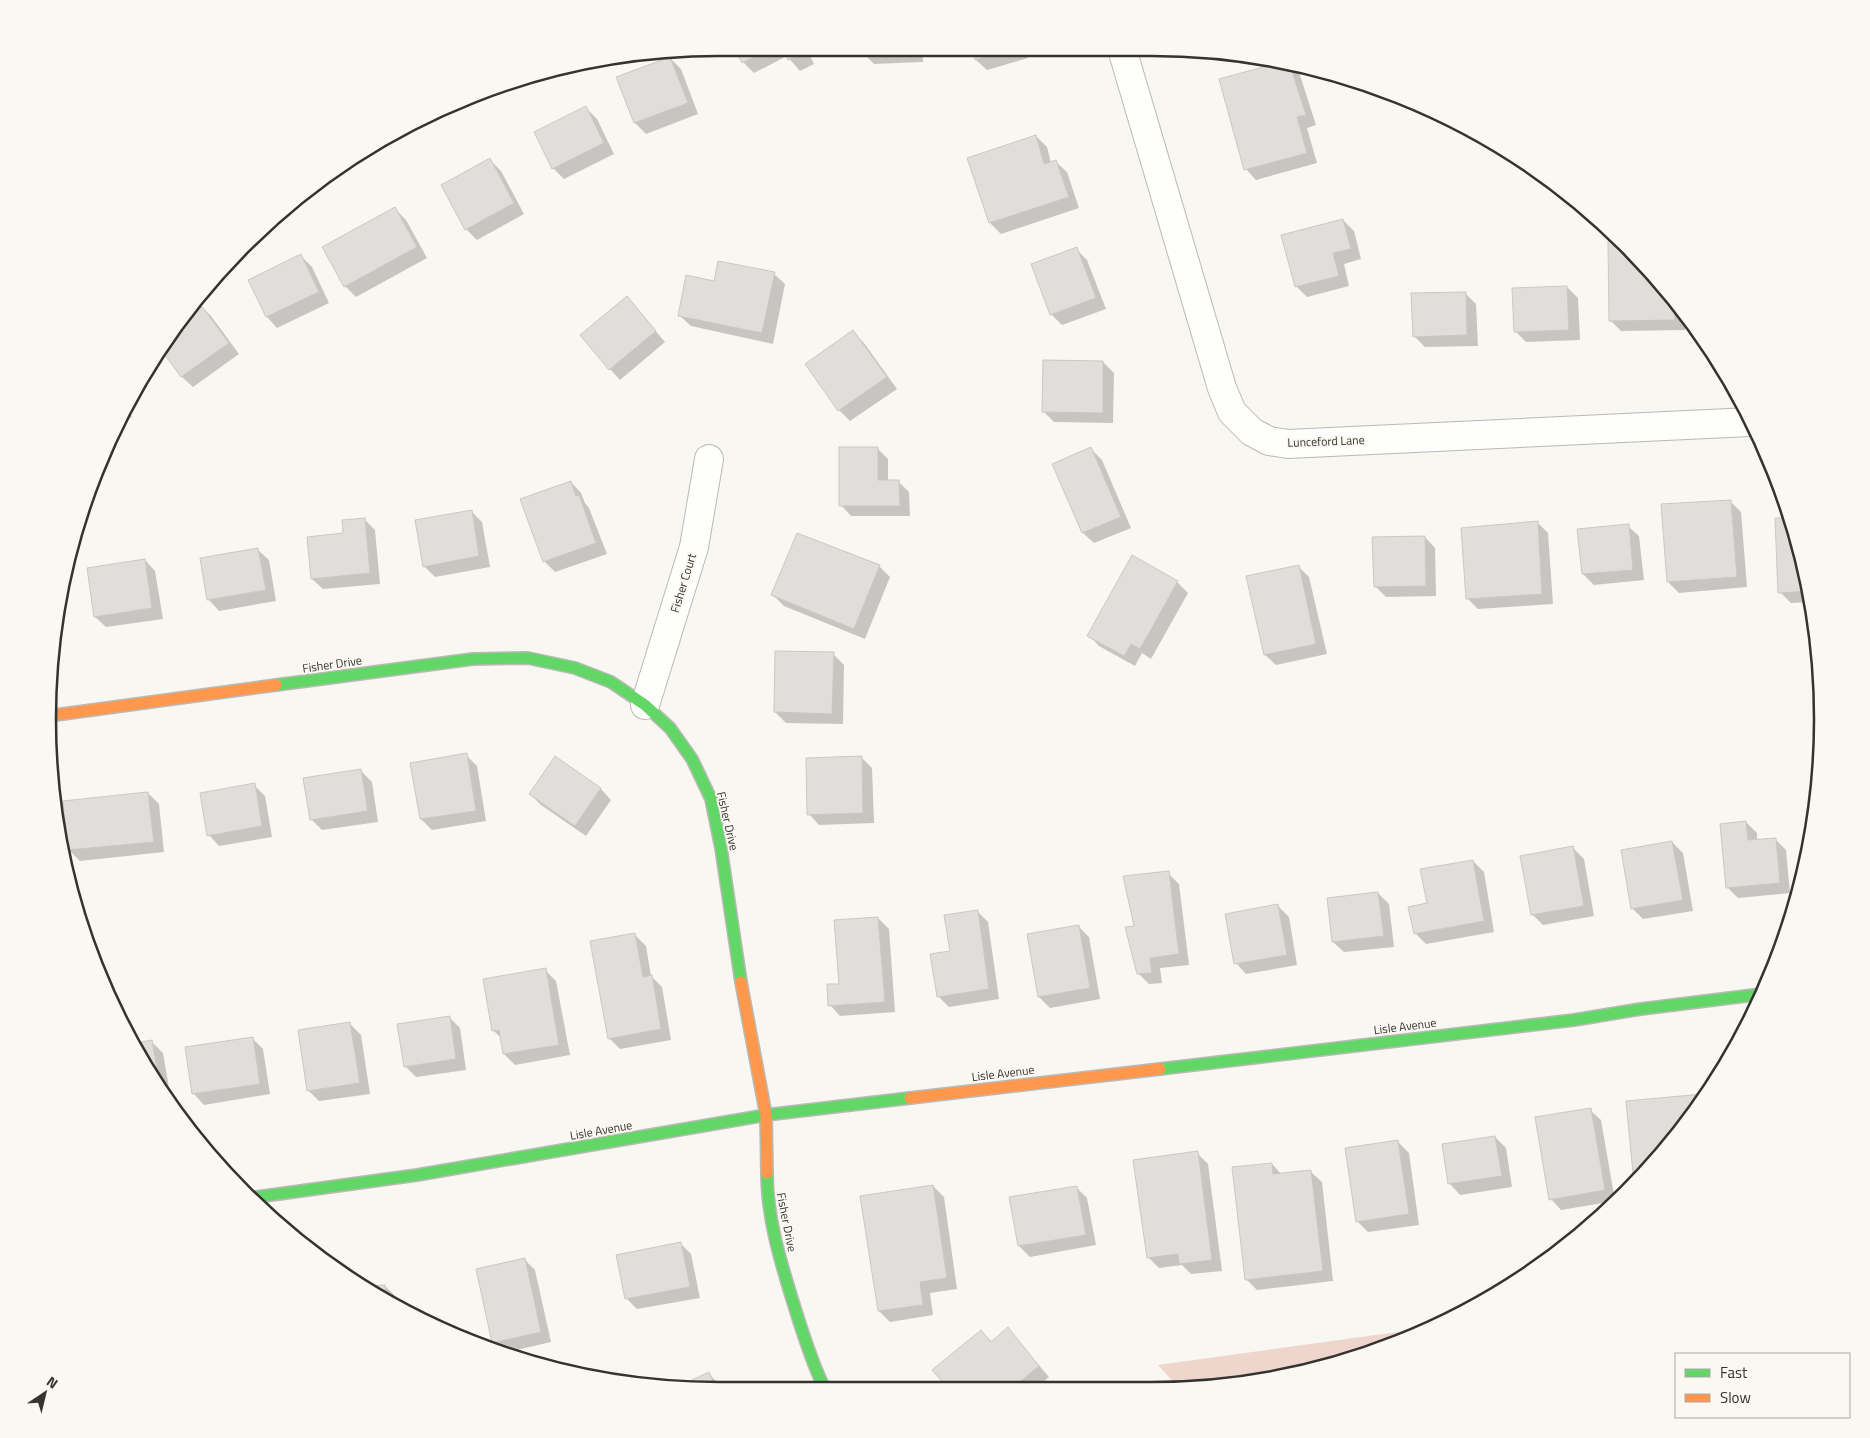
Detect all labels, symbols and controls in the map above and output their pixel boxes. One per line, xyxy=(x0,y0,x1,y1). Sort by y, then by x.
street label: Lunceford Lane xyxy=(1287,430,1365,452)
street label: Fisher Court xyxy=(665,550,701,615)
street label: Fisher Drive xyxy=(301,650,363,678)
street label: Fisher Drive xyxy=(712,790,744,852)
street label: Lisle Avenue xyxy=(1373,1013,1437,1039)
street label: Lisle Avenue xyxy=(971,1060,1035,1086)
street label: Lisle Avenue xyxy=(568,1115,634,1145)
street label: Fisher Drive xyxy=(772,1191,802,1253)
legend xyxy=(1675,1353,1850,1418)
text: Fast xyxy=(1720,1361,1748,1384)
north arrow xyxy=(20,1368,70,1418)
text: N xyxy=(43,1371,63,1393)
text: Slow xyxy=(1720,1386,1751,1409)

